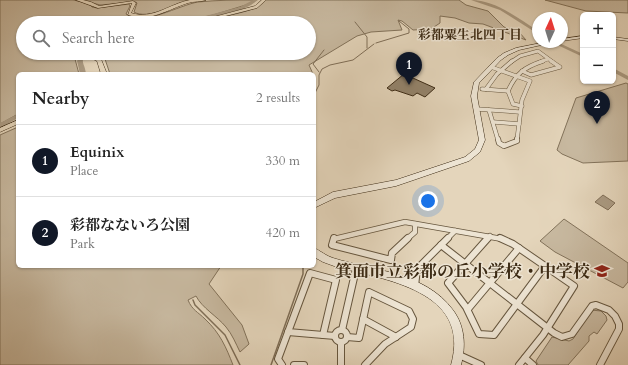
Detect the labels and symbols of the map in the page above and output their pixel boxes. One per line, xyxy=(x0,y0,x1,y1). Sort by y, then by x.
north arrow xyxy=(532,12,568,48)
district label: 彩都粟生北四丁目 xyxy=(418,26,522,44)
pin: 1 xyxy=(396,52,422,85)
pin: 2 xyxy=(584,91,610,124)
your location xyxy=(418,191,438,211)
place label: 箕面市立彩都の丘小学校・中学校 xyxy=(335,260,590,283)
school or university icon: 箕面市立彩都の丘小学校・中学校 xyxy=(593,262,611,280)

